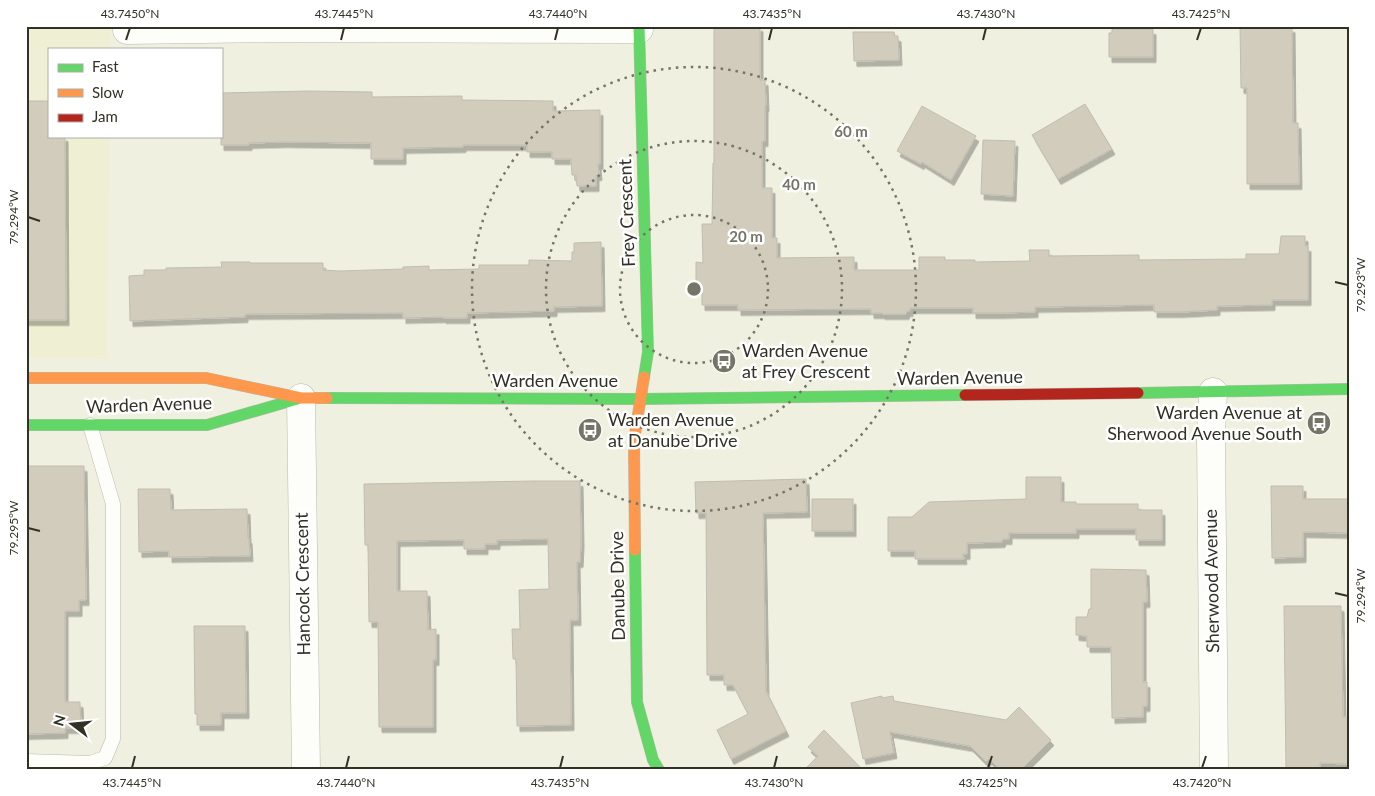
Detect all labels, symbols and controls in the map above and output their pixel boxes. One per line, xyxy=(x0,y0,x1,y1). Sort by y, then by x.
text: 43.7450°N xyxy=(101,6,159,21)
text: 43.7445°N xyxy=(315,6,373,21)
text: 43.7440°N xyxy=(529,6,587,21)
text: 43.7435°N xyxy=(743,6,801,21)
text: 43.7430°N xyxy=(957,6,1015,21)
text: 43.7425°N xyxy=(1172,6,1230,21)
legend xyxy=(48,48,222,138)
text: Fast xyxy=(92,57,119,75)
text: Slow xyxy=(92,83,124,101)
text: Jam xyxy=(92,107,118,125)
text: 60 m xyxy=(834,122,868,140)
street label: Frey Crescent xyxy=(613,158,639,267)
text: 40 m xyxy=(782,175,816,193)
text: 79.294°W xyxy=(6,189,21,245)
text: 20 m xyxy=(729,227,763,245)
text: 79.293°W xyxy=(1353,257,1368,313)
centre of rings xyxy=(685,280,703,298)
place label: Warden Avenue at Frey Crescent xyxy=(742,339,871,382)
bus stop icon: Warden Avenue at Frey Crescent xyxy=(711,348,737,374)
street label: Warden Avenue xyxy=(897,365,1023,389)
street label: Warden Avenue xyxy=(492,369,618,391)
street label: Warden Avenue xyxy=(86,391,212,417)
place label: Warden Avenue at Sherwood Avenue South xyxy=(1107,401,1303,444)
place label: Warden Avenue at Danube Drive xyxy=(608,408,737,451)
bus stop icon: Warden Avenue at Sherwood Avenue South xyxy=(1306,410,1332,436)
bus stop icon: Warden Avenue at Danube Drive xyxy=(577,417,603,443)
text: 79.295°W xyxy=(6,500,21,556)
street label: Sherwood Avenue xyxy=(1199,509,1223,653)
street label: Hancock Crescent xyxy=(290,512,314,656)
street label: Danube Drive xyxy=(605,531,629,641)
text: 79.294°W xyxy=(1353,568,1368,624)
north arrow xyxy=(48,698,98,748)
text: N xyxy=(49,713,69,728)
text: 43.7445°N xyxy=(103,775,161,790)
text: 43.7440°N xyxy=(317,775,375,790)
text: 43.7435°N xyxy=(531,775,589,790)
text: 43.7430°N xyxy=(745,775,803,790)
text: 43.7425°N xyxy=(959,775,1017,790)
text: 43.7420°N xyxy=(1173,775,1231,790)

